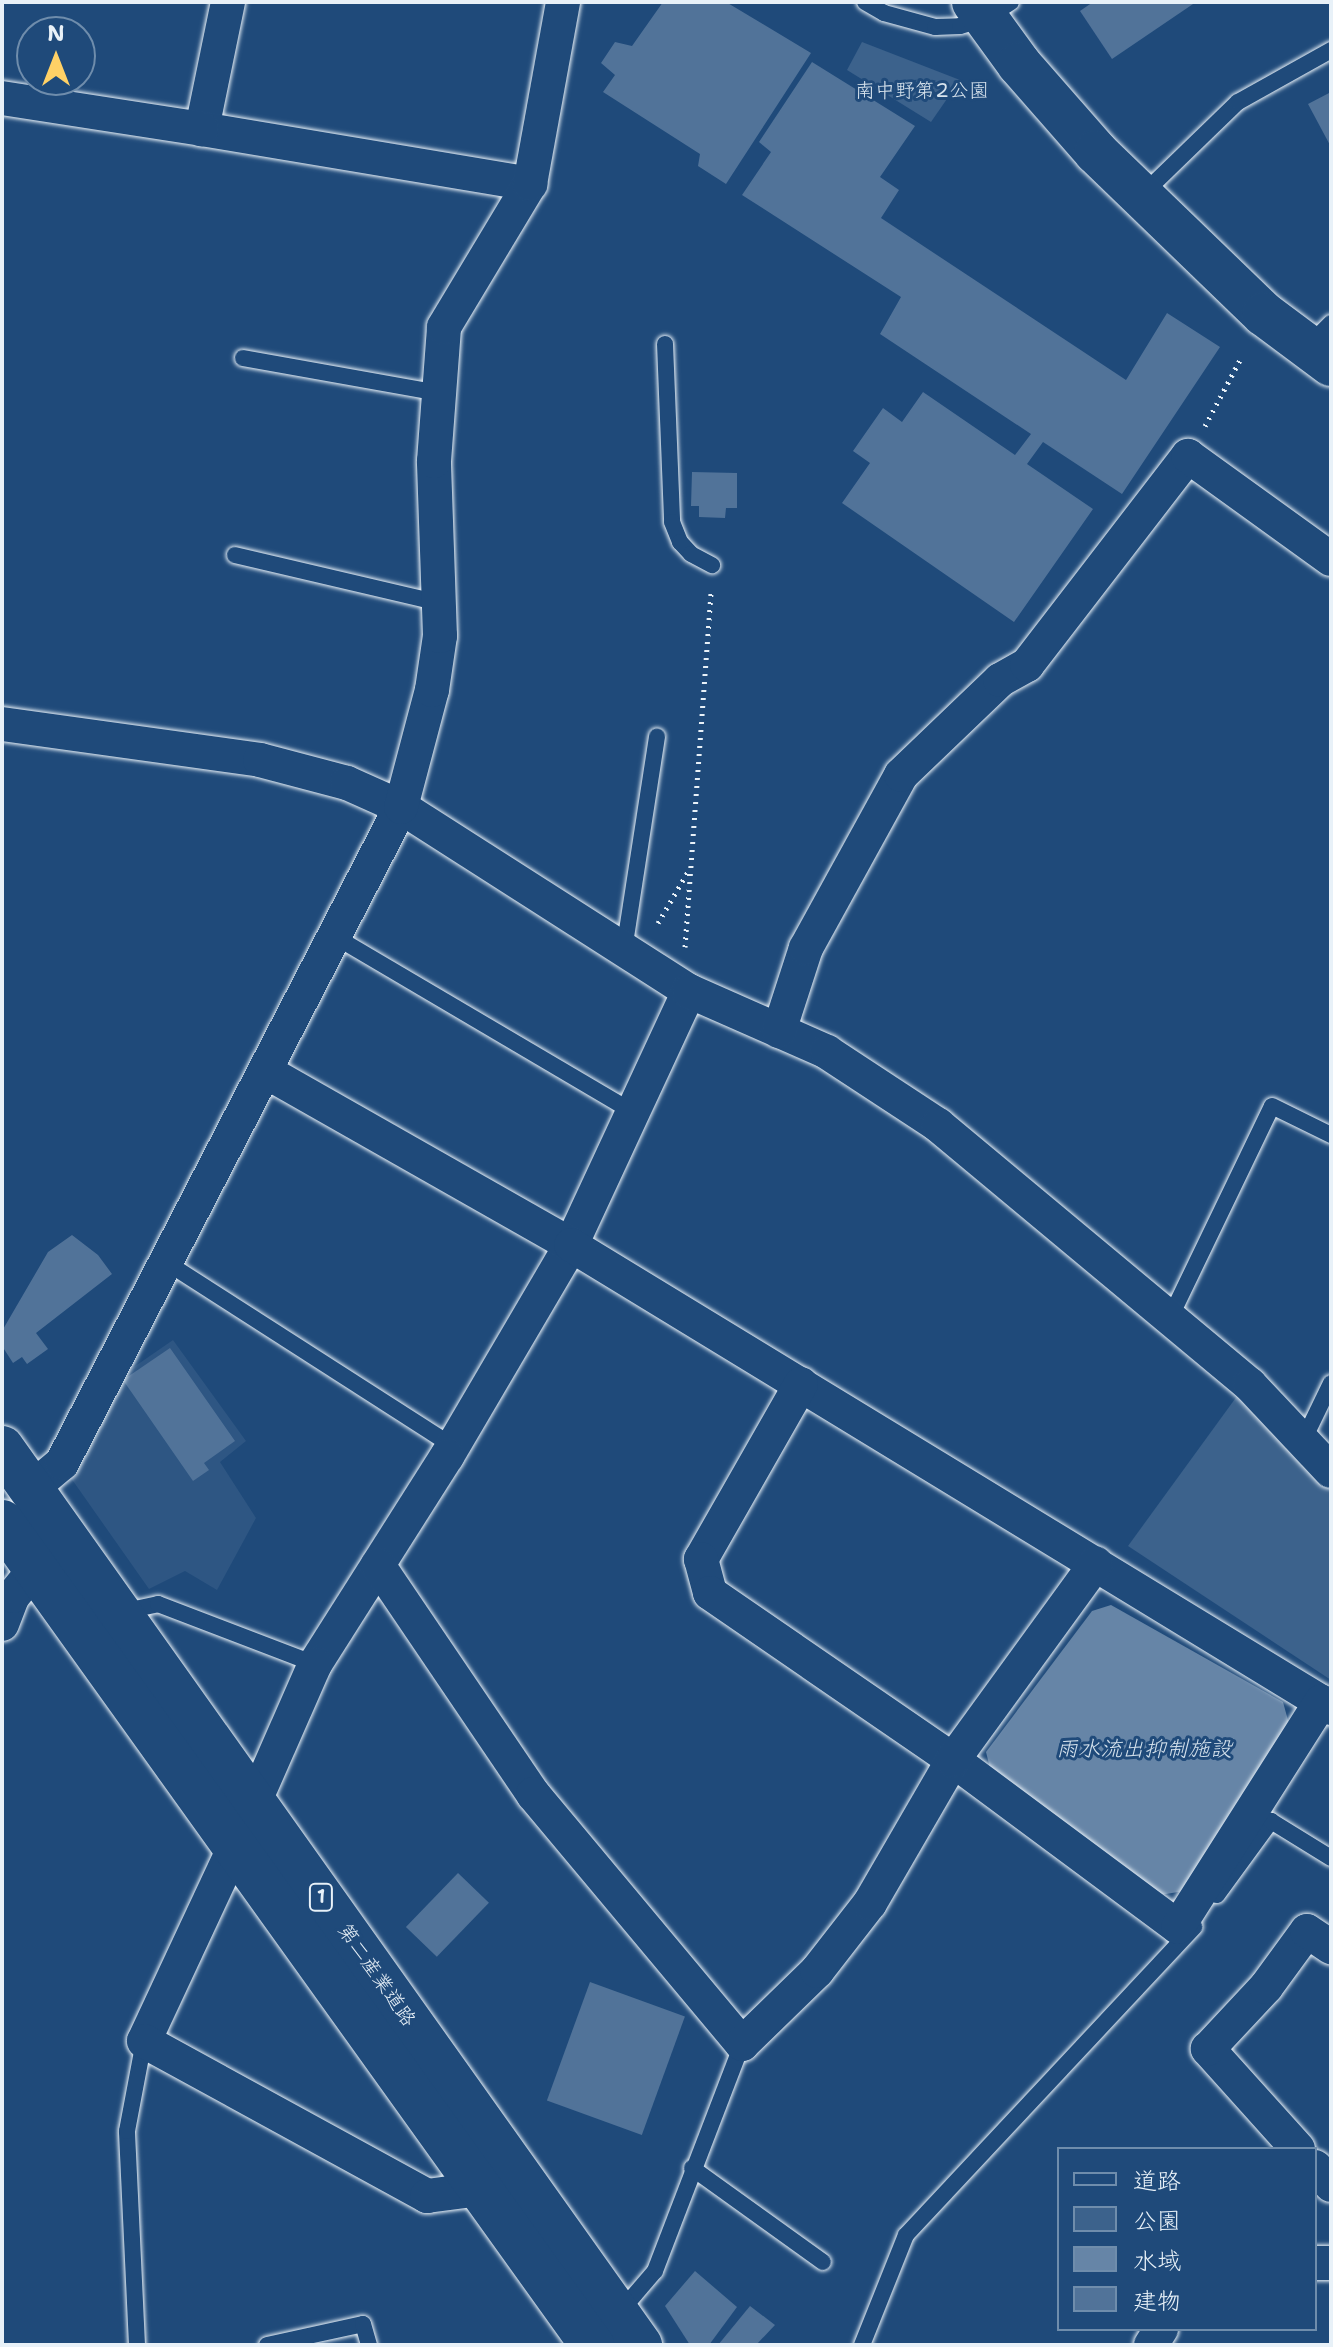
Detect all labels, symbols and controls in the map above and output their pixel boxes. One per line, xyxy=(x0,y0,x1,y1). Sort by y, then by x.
north arrow xyxy=(16,16,96,96)
text: N xyxy=(47,19,65,48)
park label: 南中野第2公園 xyxy=(855,78,989,102)
water label: 雨水流出抑制施設 xyxy=(1056,1736,1232,1762)
road number: 1 xyxy=(307,1883,335,1911)
street label: 第二産業道路 xyxy=(333,1919,421,2031)
legend xyxy=(1057,2147,1317,2331)
text: 道路 xyxy=(1133,2165,1181,2197)
text: 公園 xyxy=(1133,2205,1181,2237)
text: 水域 xyxy=(1133,2245,1181,2277)
text: 建物 xyxy=(1133,2285,1181,2317)

